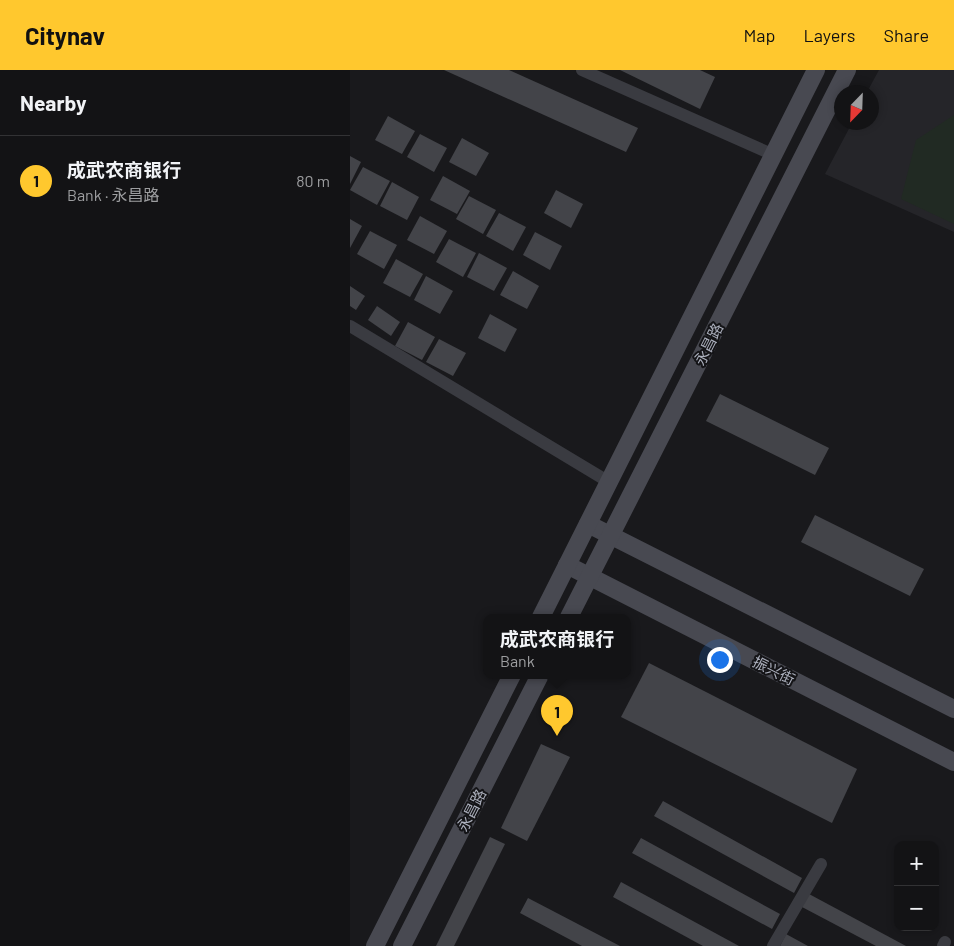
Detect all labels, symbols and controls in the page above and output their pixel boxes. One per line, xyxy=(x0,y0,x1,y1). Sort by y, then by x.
text: Citynav xyxy=(25,21,105,50)
text: Map xyxy=(743,24,775,46)
text: Layers xyxy=(803,24,856,46)
text: Share xyxy=(884,24,929,46)
north arrow xyxy=(834,85,879,130)
text: Nearby xyxy=(20,90,86,115)
text: 成武农商银行 xyxy=(67,158,181,181)
text: 1 xyxy=(33,171,39,190)
text: 80 m xyxy=(296,171,330,190)
text: Bank · 永昌路 xyxy=(67,185,160,204)
street label: 永昌路 xyxy=(690,320,726,368)
popup xyxy=(483,614,631,679)
text: 成武农商银行 xyxy=(500,627,614,650)
your location xyxy=(707,647,733,673)
text: Bank xyxy=(500,651,535,670)
street label: 振兴街 xyxy=(750,652,798,688)
pin: 1 xyxy=(541,695,573,736)
street label: 永昌路 xyxy=(453,786,489,834)
map controls xyxy=(894,841,939,931)
button: + xyxy=(894,841,939,886)
button: − xyxy=(894,886,939,931)

